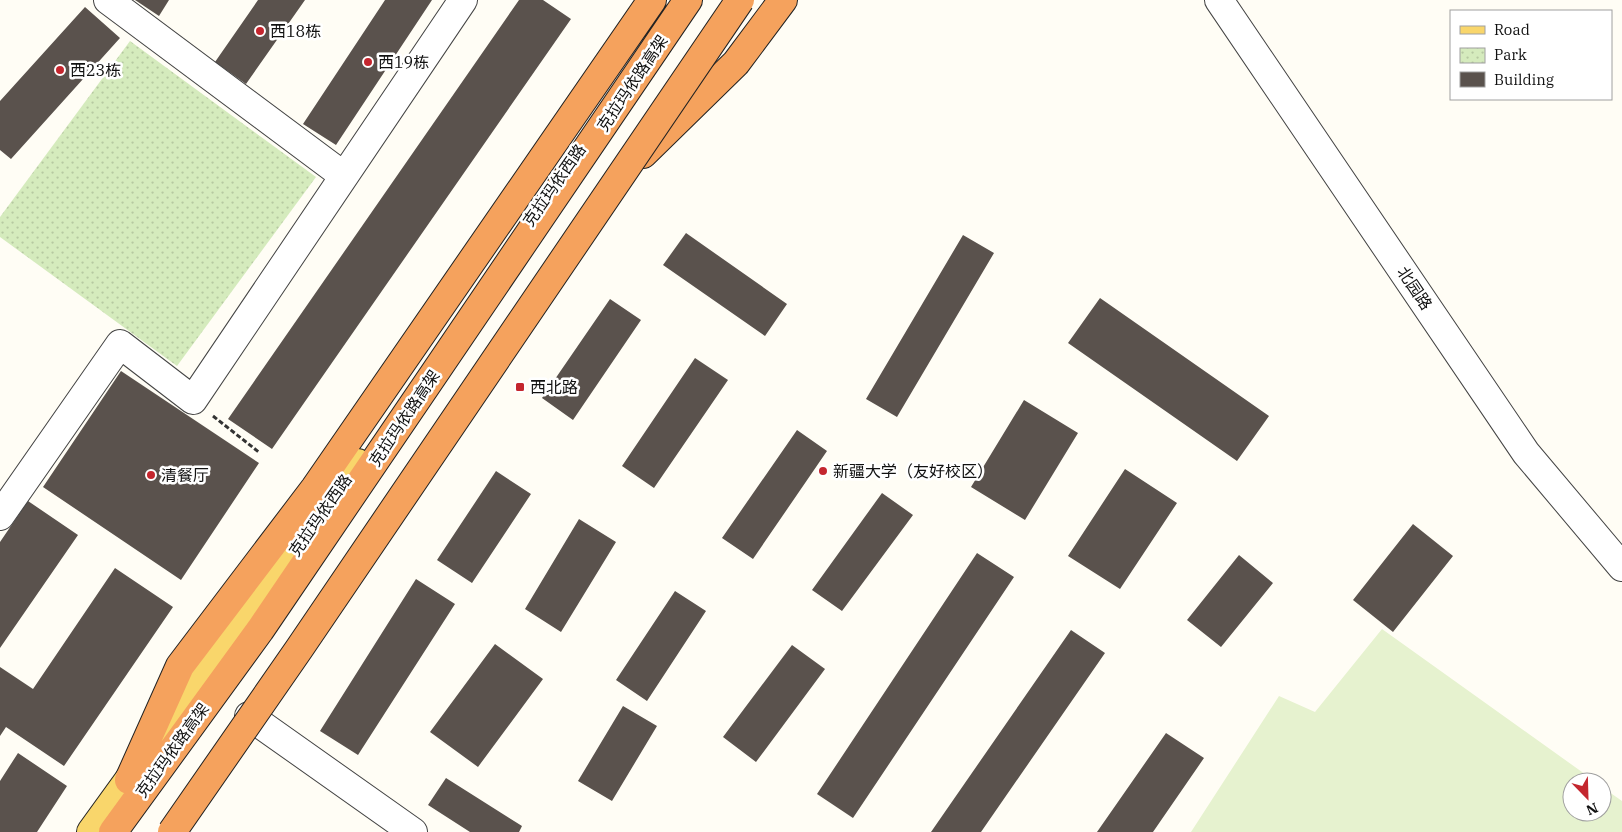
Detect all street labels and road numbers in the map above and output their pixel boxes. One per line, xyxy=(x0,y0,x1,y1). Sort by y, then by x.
street label: 克拉玛依路高架 xyxy=(592,31,672,135)
street label: 克拉玛依西路 xyxy=(518,140,590,230)
street label: 北园路 xyxy=(1393,263,1437,313)
street label: 克拉玛依路高架 xyxy=(364,366,444,470)
street label: 克拉玛依西路 xyxy=(284,470,356,560)
street label: 克拉玛依路高架 xyxy=(131,699,213,801)

